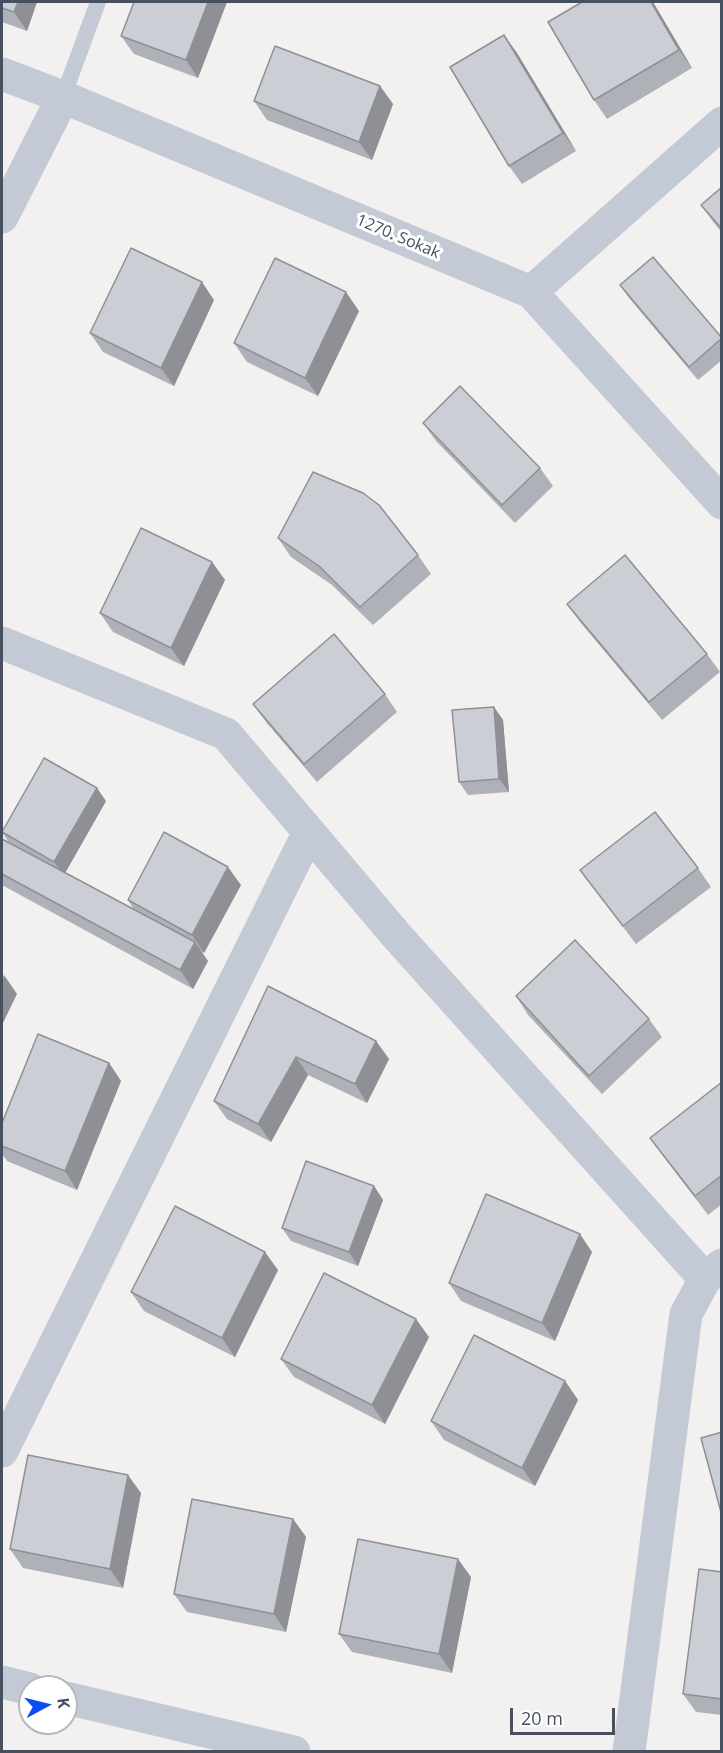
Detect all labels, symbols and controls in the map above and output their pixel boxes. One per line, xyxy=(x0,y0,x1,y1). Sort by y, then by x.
street label: 1270. Sokak xyxy=(353,211,443,263)
north arrow xyxy=(18,1675,78,1735)
text: K xyxy=(52,1696,75,1710)
scale bar xyxy=(513,1696,618,1734)
text: 20 m xyxy=(521,1706,563,1730)

